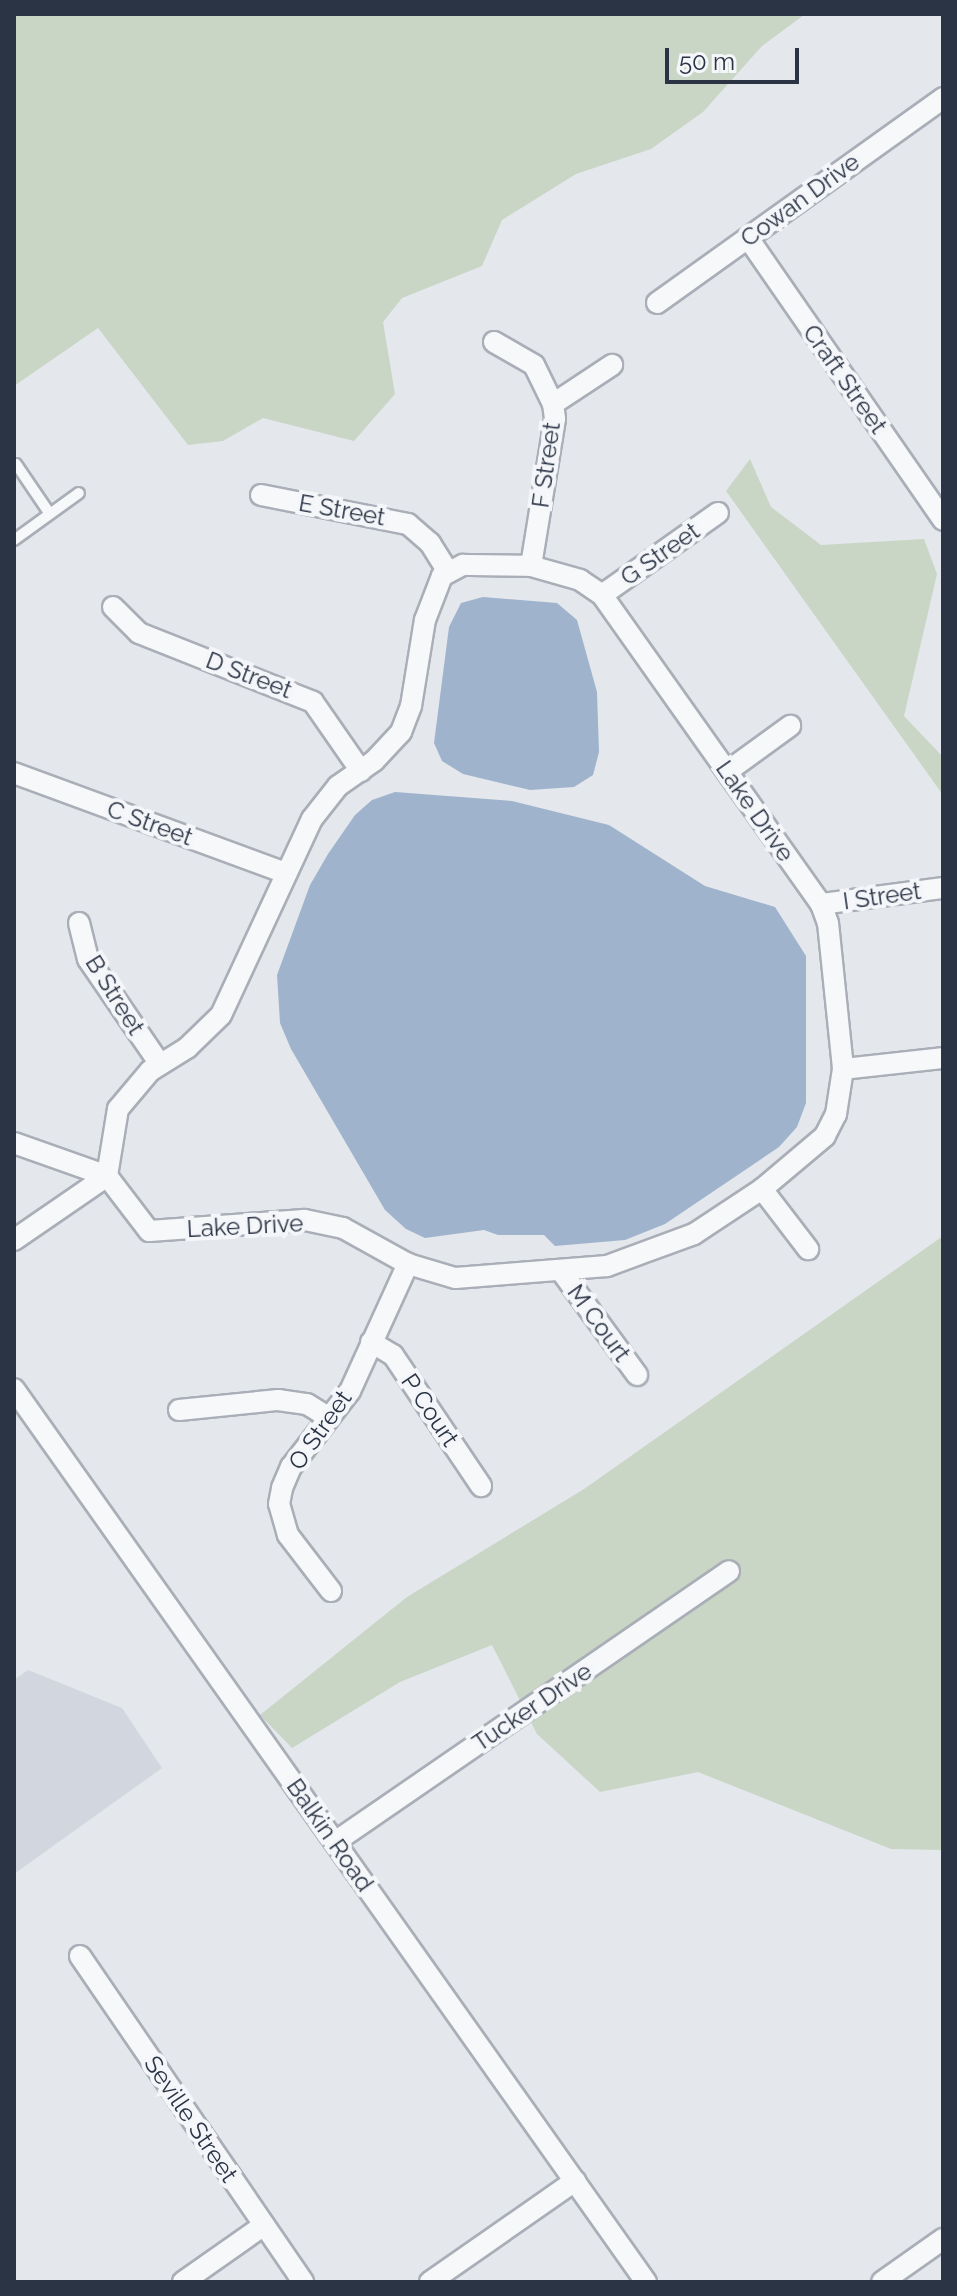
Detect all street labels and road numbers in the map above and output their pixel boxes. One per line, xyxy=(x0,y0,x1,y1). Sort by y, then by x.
street label: Cowan Drive xyxy=(735,147,865,253)
street label: Craft Street xyxy=(797,319,893,439)
street label: F Street xyxy=(526,420,566,510)
street label: E Street xyxy=(297,488,387,532)
street label: G Street xyxy=(615,516,705,592)
street label: D Street xyxy=(202,645,296,705)
street label: Lake Drive xyxy=(710,755,800,867)
street label: C Street xyxy=(103,794,197,852)
street label: I Street xyxy=(841,876,923,916)
street label: B Street xyxy=(79,950,151,1040)
street label: Lake Drive xyxy=(186,1209,304,1243)
street label: M Court xyxy=(561,1279,637,1367)
street label: P Court xyxy=(395,1368,465,1452)
street label: O Street xyxy=(282,1385,358,1475)
street label: Tucker Drive xyxy=(467,1656,597,1758)
street label: Balkin Road xyxy=(281,1773,379,1897)
street label: Seville Street xyxy=(138,2050,244,2188)

